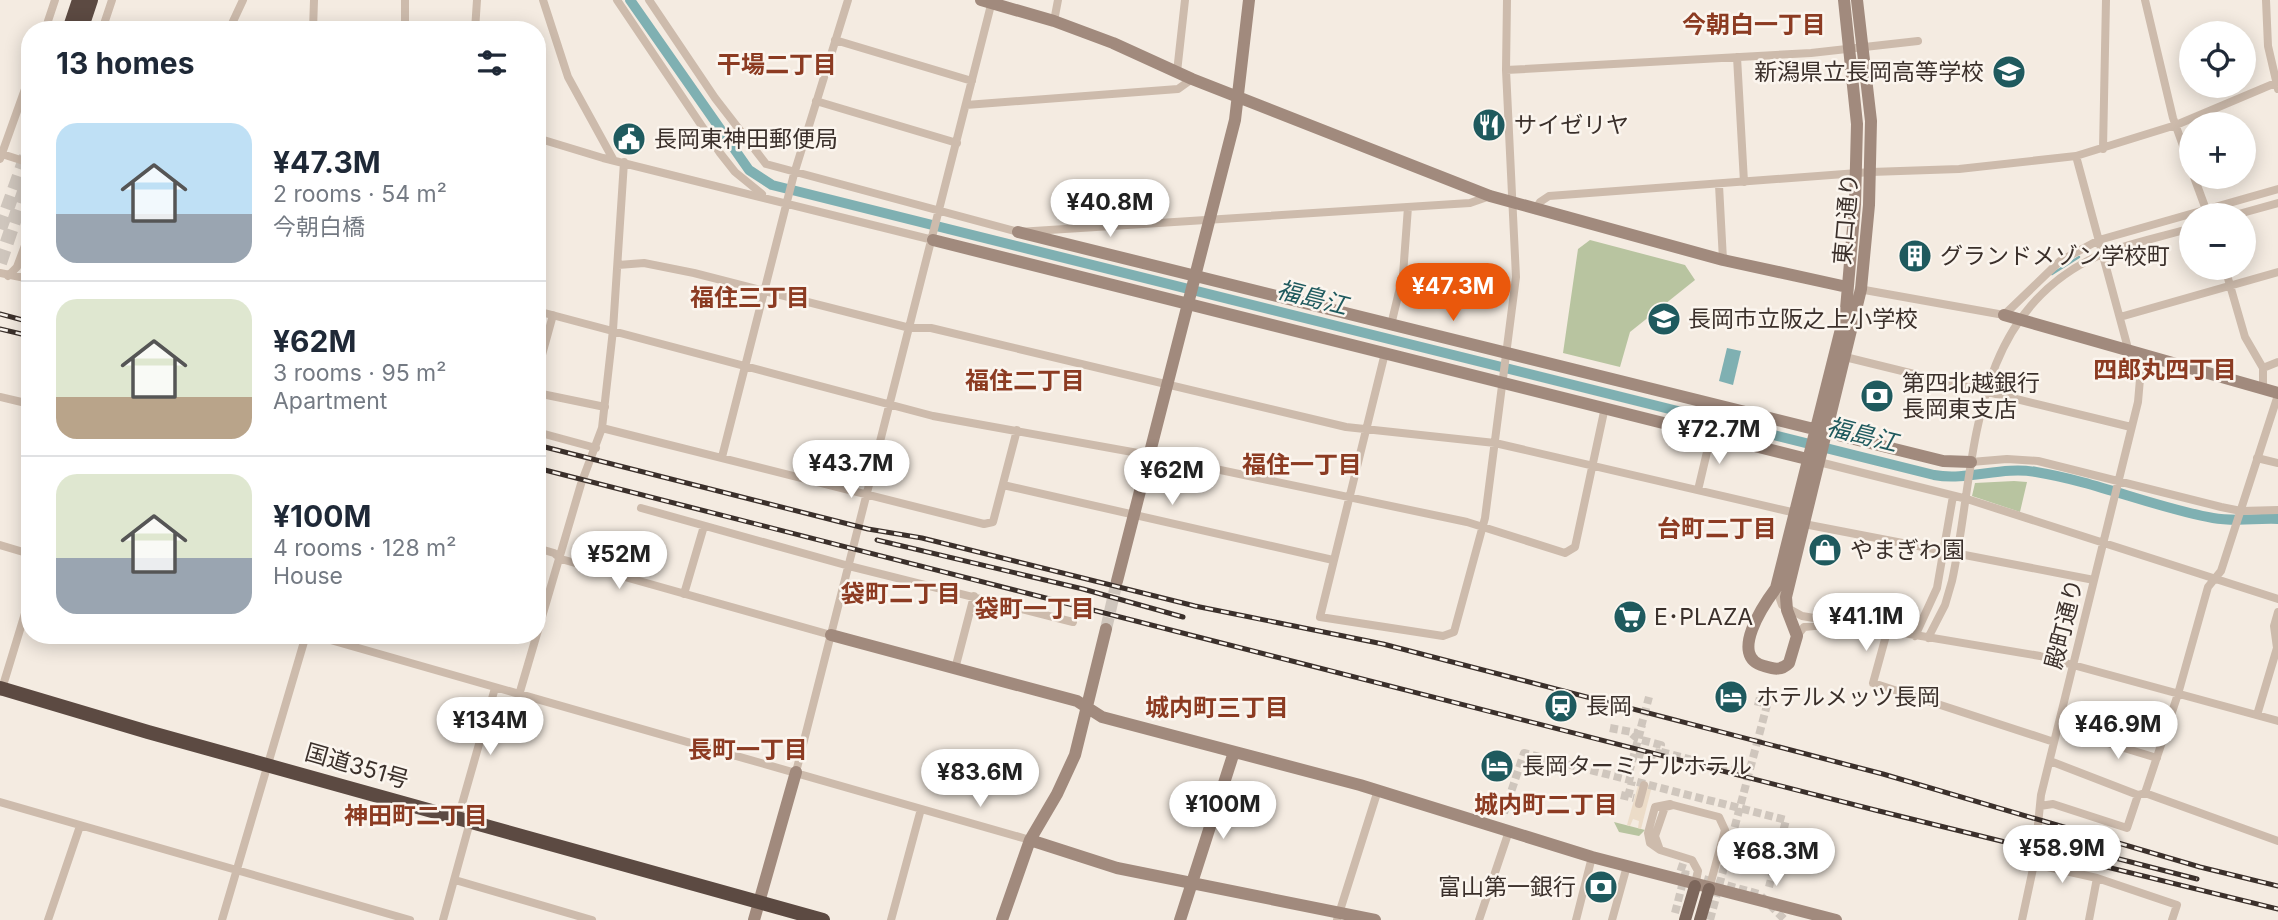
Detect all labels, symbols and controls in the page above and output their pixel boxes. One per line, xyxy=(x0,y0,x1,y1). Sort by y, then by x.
district label: 今朝白一丁目 xyxy=(1682,10,1826,39)
map controls xyxy=(2179,21,2256,280)
button: locate xyxy=(2179,21,2256,98)
icon: filters xyxy=(473,44,511,82)
text: 13 homes xyxy=(56,45,195,81)
district label: 干場二丁目 xyxy=(717,50,837,79)
school or university icon: 新潟県立長岡高等学校 xyxy=(1990,53,2028,91)
place label: 新潟県立長岡高等学校 xyxy=(1754,58,1984,86)
restaurant icon: サイゼリヤ xyxy=(1470,106,1508,144)
place label: サイゼリヤ xyxy=(1514,111,1629,139)
button: + xyxy=(2179,112,2256,189)
public building icon: 長岡東神田郵便局 xyxy=(610,120,648,158)
place label: 長岡東神田郵便局 xyxy=(654,125,838,153)
text: ¥47.3M xyxy=(273,144,381,180)
icon: home xyxy=(112,151,196,235)
street label: 東口通り xyxy=(1828,172,1864,266)
text: 2 rooms · 54 m² xyxy=(273,180,447,208)
pin: ¥40.8M xyxy=(1053,180,1167,239)
text: ¥40.8M xyxy=(1067,188,1153,216)
button: − xyxy=(2179,203,2256,280)
text: 今朝白橋 xyxy=(273,213,365,241)
building icon: グランドメゾン学校町 xyxy=(1896,237,1934,275)
place label: グランドメゾン学校町 xyxy=(1940,242,2170,270)
pin: ¥47.3M xyxy=(1396,264,1510,323)
text: ¥47.3M xyxy=(1412,272,1494,300)
water label: 福島江 xyxy=(1274,275,1353,321)
district label: 福住三丁目 xyxy=(690,283,810,312)
school or university icon: 長岡市立阪之上小学校 xyxy=(1645,300,1683,338)
place label: 長岡市立阪之上小学校 xyxy=(1688,305,1918,333)
text: ¥62M xyxy=(273,323,356,359)
icon: home xyxy=(112,327,196,411)
district label: 四郎丸四丁目 xyxy=(2093,355,2237,384)
text: 3 rooms · 95 m² xyxy=(273,359,446,387)
district label: 福住二丁目 xyxy=(965,366,1085,395)
place label: 第四北越銀行 長岡東支店 xyxy=(1902,369,2040,423)
bank icon: 第四北越銀行 長岡東支店 xyxy=(1858,377,1896,415)
text: Apartment xyxy=(273,387,387,415)
pin: ¥72.7M xyxy=(1662,406,1776,466)
water label: 福島江 xyxy=(1824,412,1903,458)
text: ¥72.7M xyxy=(1678,415,1760,443)
pin: ¥43.7M xyxy=(794,440,908,500)
pin: ¥62M xyxy=(1131,448,1213,507)
text: ¥43.7M xyxy=(809,449,893,477)
district label: 福住一丁目 xyxy=(1242,450,1362,479)
text: ¥62M xyxy=(1140,456,1204,484)
text: ¥100M xyxy=(273,498,371,534)
icon: home xyxy=(112,502,196,586)
district label: 台町二丁目 xyxy=(1657,514,1777,543)
shop icon: やまぎわ園 xyxy=(1806,531,1844,569)
pin: ¥52M xyxy=(578,532,660,591)
text: 4 rooms · 128 m² xyxy=(273,534,456,562)
place label: やまぎわ園 xyxy=(1850,536,1965,564)
text: ¥52M xyxy=(587,540,651,568)
text: House xyxy=(273,562,343,590)
street label: 殿町通り xyxy=(2039,576,2089,672)
district label: 袋町二丁目 xyxy=(840,579,961,608)
district label: 袋町一丁目 xyxy=(974,594,1095,623)
pin: ¥41.1M xyxy=(1809,594,1923,653)
supermarket icon: E･PLAZA xyxy=(1611,598,1649,636)
text: ¥41.1M xyxy=(1829,602,1903,630)
place label: E･PLAZA xyxy=(1654,603,1753,631)
hotel icon: ホテルメッツ長岡 xyxy=(1712,678,1750,716)
place label: ホテルメッツ長岡 xyxy=(1756,683,1940,711)
station icon: 長岡 xyxy=(1542,687,1580,725)
place label: 長岡 xyxy=(1586,692,1632,720)
district label: 城内町三丁目 xyxy=(1145,693,1289,722)
pin: ¥134M xyxy=(441,698,539,757)
pin: ¥46.9M xyxy=(2061,702,2175,761)
text: ¥134M xyxy=(453,706,527,734)
text: ¥46.9M xyxy=(2075,710,2161,738)
district label: 長町一丁目 xyxy=(688,735,808,764)
street label: 国道351号 xyxy=(302,738,412,794)
hotel icon: 長岡ターミナルホテル xyxy=(1478,747,1516,785)
pin: ¥83.6M xyxy=(923,750,1037,809)
place label: 長岡ターミナルホテル xyxy=(1522,752,1752,780)
text: ¥83.6M xyxy=(937,758,1023,786)
pin: ¥100M xyxy=(1174,782,1272,841)
text: ¥100M xyxy=(1185,790,1261,818)
district label: 城内町二丁目 xyxy=(1474,790,1618,819)
district label: 神田町二丁目 xyxy=(344,801,488,830)
pin: ¥58.9M xyxy=(2005,826,2119,885)
pin: ¥68.3M xyxy=(1719,828,1833,888)
text: ¥58.9M xyxy=(2019,834,2105,862)
text: ¥68.3M xyxy=(1733,837,1819,865)
bank icon: 富山第一銀行 xyxy=(1582,868,1620,906)
place label: 富山第一銀行 xyxy=(1438,873,1576,901)

